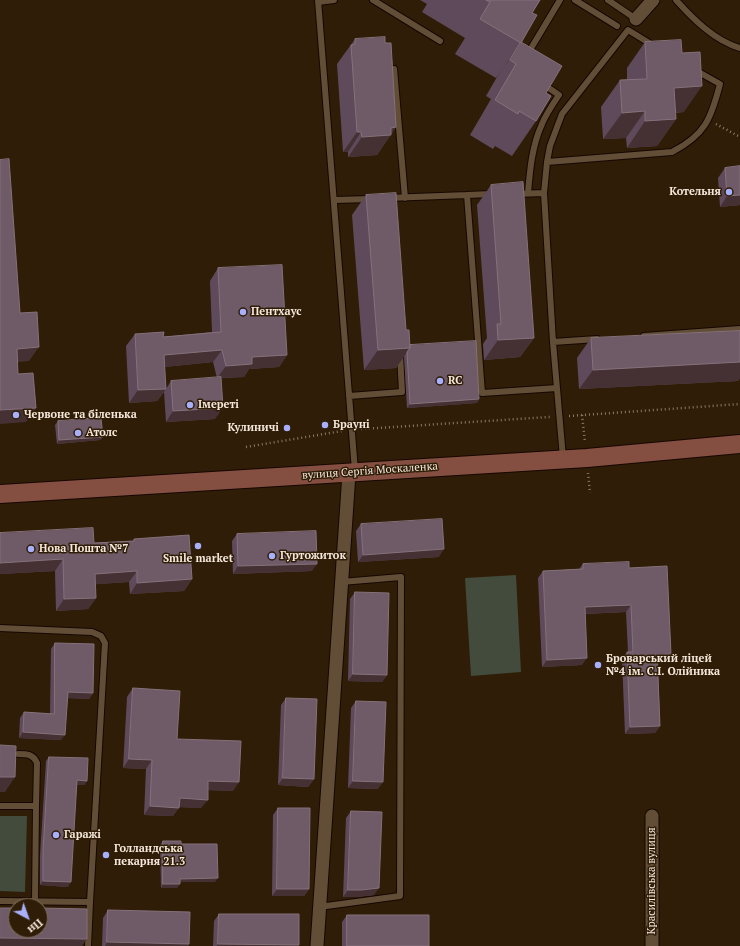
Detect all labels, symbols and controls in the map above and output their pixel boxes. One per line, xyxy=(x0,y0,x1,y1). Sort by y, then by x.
place label: Котельня xyxy=(669,185,721,199)
marker: Котельня xyxy=(724,187,734,197)
place label: Пентхаус xyxy=(251,305,302,319)
marker: Пентхаус xyxy=(238,307,248,317)
place label: RC xyxy=(448,374,462,388)
marker: RC xyxy=(435,376,445,386)
place label: Імереті xyxy=(198,398,239,412)
marker: Імереті xyxy=(185,400,195,410)
place label: Червоне та біленька xyxy=(24,408,137,422)
marker: Червоне та біленька xyxy=(11,410,21,420)
place label: Брауні xyxy=(333,418,370,432)
marker: Брауні xyxy=(320,420,330,430)
place label: Кулиничі xyxy=(227,421,279,435)
marker: Кулиничі xyxy=(282,423,292,433)
place label: Атолс xyxy=(86,426,117,440)
marker: Атолс xyxy=(73,428,83,438)
street label: вулиця Сергія Москаленка xyxy=(302,460,438,482)
marker: Smile market xyxy=(193,541,203,551)
place label: Нова Пошта №7 xyxy=(39,542,128,556)
marker: Нова Пошта №7 xyxy=(26,544,36,554)
place label: Гуртожиток xyxy=(280,549,346,563)
marker: Гуртожиток xyxy=(267,551,277,561)
place label: Smile market xyxy=(163,552,233,566)
place label: Броварський ліцей №4 ім. С.І. Олійника xyxy=(606,652,720,678)
marker: Броварський ліцей №4 ім. С.І. Олійника xyxy=(593,660,603,670)
street label: Красилівська вулиця xyxy=(645,827,659,935)
place label: Гаражі xyxy=(64,828,101,842)
marker: Гаражі xyxy=(51,830,61,840)
place label: Голландська пекарня 21.3 xyxy=(114,842,185,868)
marker: Голландська пекарня 21.3 xyxy=(101,850,111,860)
north arrow xyxy=(8,898,48,938)
text: Пн xyxy=(25,916,46,937)

